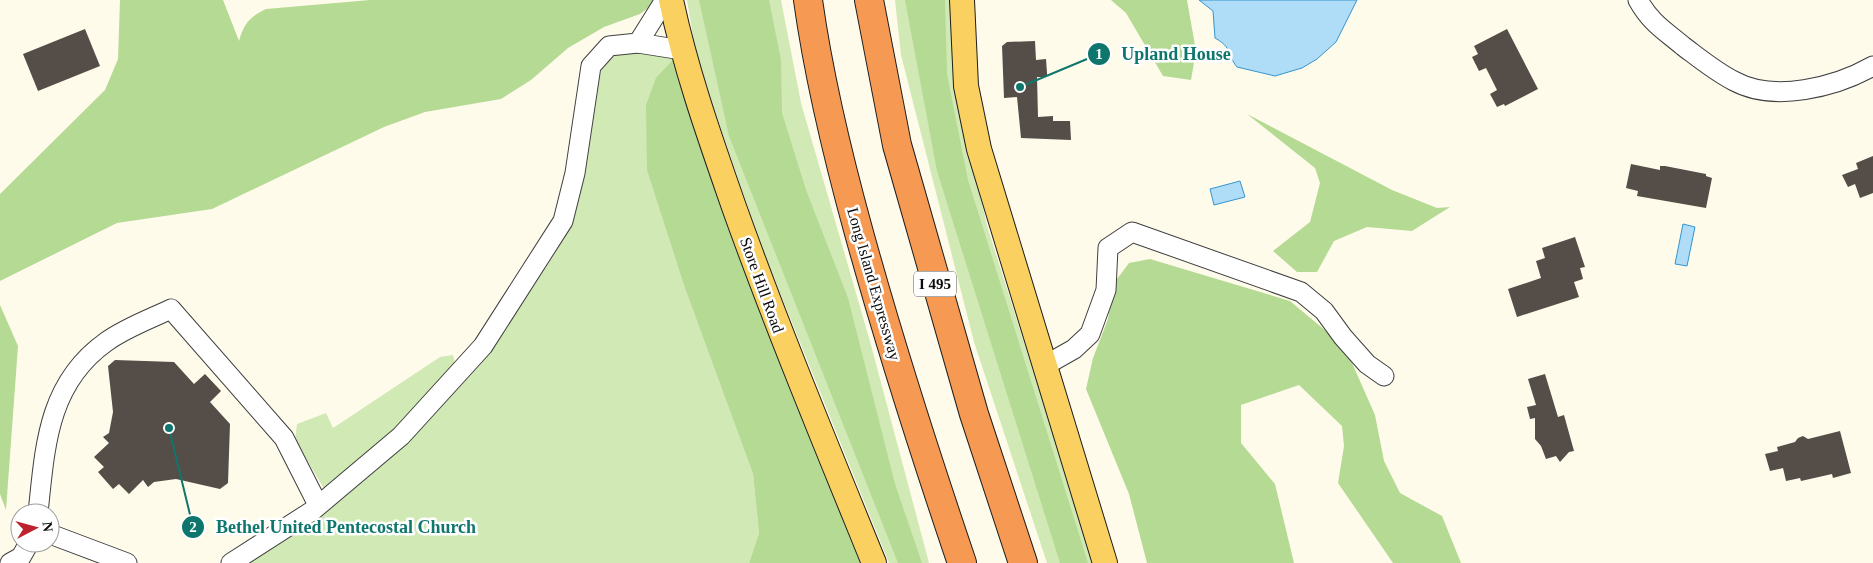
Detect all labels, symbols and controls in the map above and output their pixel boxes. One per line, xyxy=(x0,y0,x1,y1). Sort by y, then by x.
callout: Upland House xyxy=(1086,37,1241,70)
text: Upland House xyxy=(1121,44,1231,64)
text: 1 xyxy=(1095,46,1103,62)
street label: Long Island Expressway xyxy=(843,206,904,363)
street label: Store Hill Road xyxy=(737,235,787,335)
road number: I 495 xyxy=(914,272,956,296)
north arrow xyxy=(10,503,60,553)
callout: Bethel United Pentecostal Church xyxy=(181,511,486,544)
text: Bethel United Pentecostal Church xyxy=(216,517,476,537)
text: 2 xyxy=(189,519,197,535)
text: N xyxy=(39,521,55,533)

